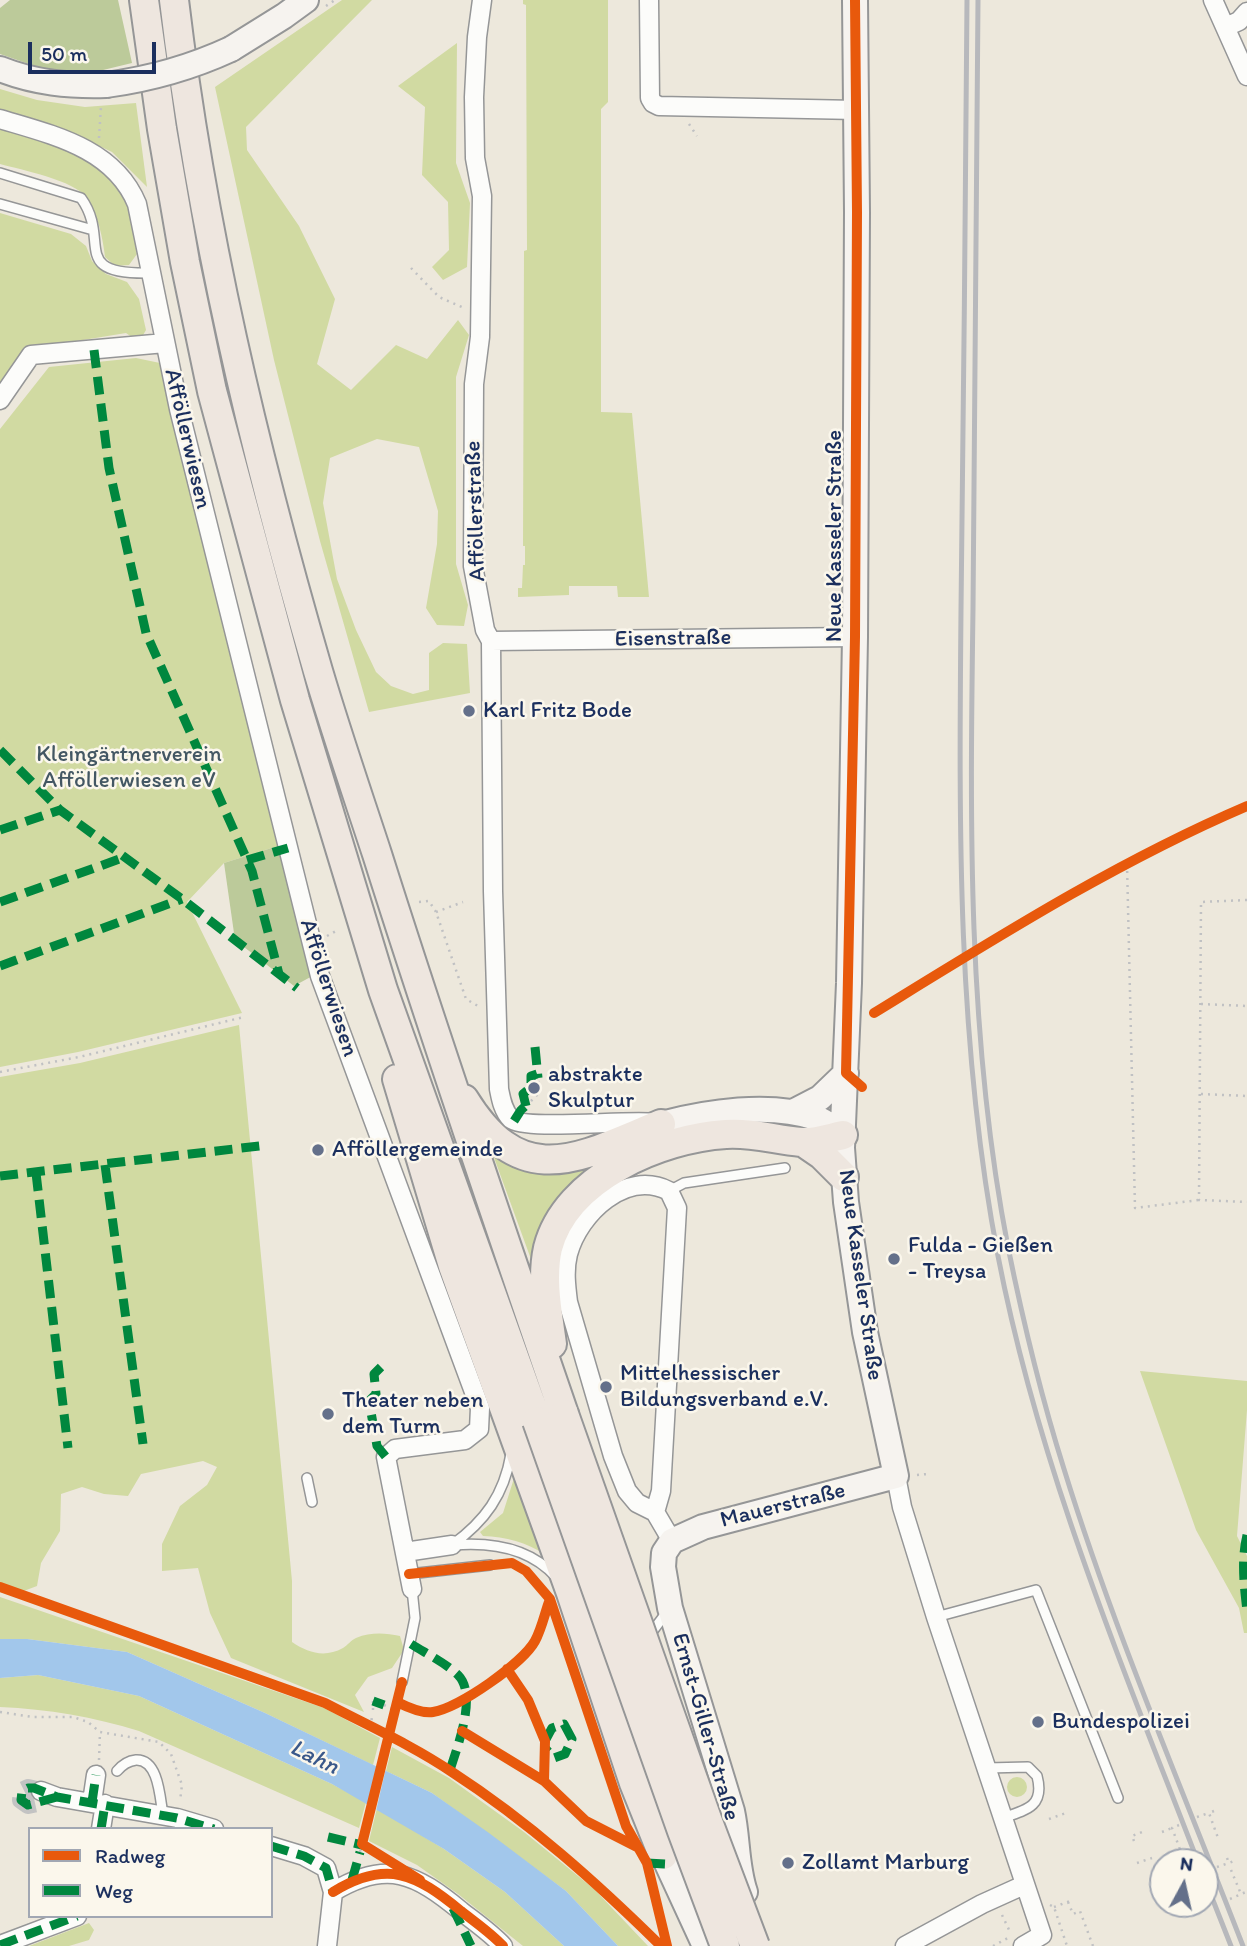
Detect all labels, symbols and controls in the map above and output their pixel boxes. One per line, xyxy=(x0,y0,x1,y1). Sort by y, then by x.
scale bar xyxy=(32,28,159,72)
text: 50 m xyxy=(41,41,87,66)
street label: Afföllerwiesen xyxy=(157,366,217,512)
street label: Neue Kasseler Straße xyxy=(821,430,849,642)
street label: Afföllerstraße xyxy=(460,440,492,582)
street label: Eisenstraße xyxy=(614,624,732,654)
place label: Karl Fritz Bode xyxy=(483,697,632,725)
marker: Karl Fritz Bode xyxy=(461,703,477,719)
park label: Kleingärtnerverein Afföllerwiesen eV xyxy=(36,741,222,795)
street label: Afföllerwiesen xyxy=(293,916,363,1060)
place label: abstrakte Skulptur xyxy=(548,1061,643,1115)
marker: abstrakte Skulptur xyxy=(526,1080,542,1096)
place label: Afföllergemeinde xyxy=(332,1136,503,1164)
marker: Afföllergemeinde xyxy=(310,1142,326,1158)
street label: Neue Kasseler Straße xyxy=(832,1168,888,1382)
place label: Fulda - Gießen - Treysa xyxy=(908,1232,1053,1286)
marker: Fulda - Gießen - Treysa xyxy=(886,1251,902,1267)
place label: Mittelhessischer Bildungsverband e.V. xyxy=(620,1360,829,1414)
marker: Mittelhessischer Bildungsverband e.V. xyxy=(598,1379,614,1395)
place label: Theater neben dem Turm xyxy=(342,1387,483,1441)
marker: Theater neben dem Turm xyxy=(320,1406,336,1422)
street label: Mauerstraße xyxy=(718,1477,848,1535)
street label: Ernst-Giller-Straße xyxy=(665,1630,745,1824)
place label: Bundespolizei xyxy=(1052,1708,1190,1736)
marker: Bundespolizei xyxy=(1030,1714,1046,1730)
water label: Lahn xyxy=(285,1734,343,1782)
legend xyxy=(28,1827,273,1918)
text: Radweg xyxy=(95,1843,165,1868)
north arrow xyxy=(1149,1848,1219,1918)
place label: Zollamt Marburg xyxy=(802,1849,969,1877)
text: N xyxy=(1179,1851,1195,1876)
marker: Zollamt Marburg xyxy=(780,1855,796,1871)
text: Weg xyxy=(95,1878,133,1903)

